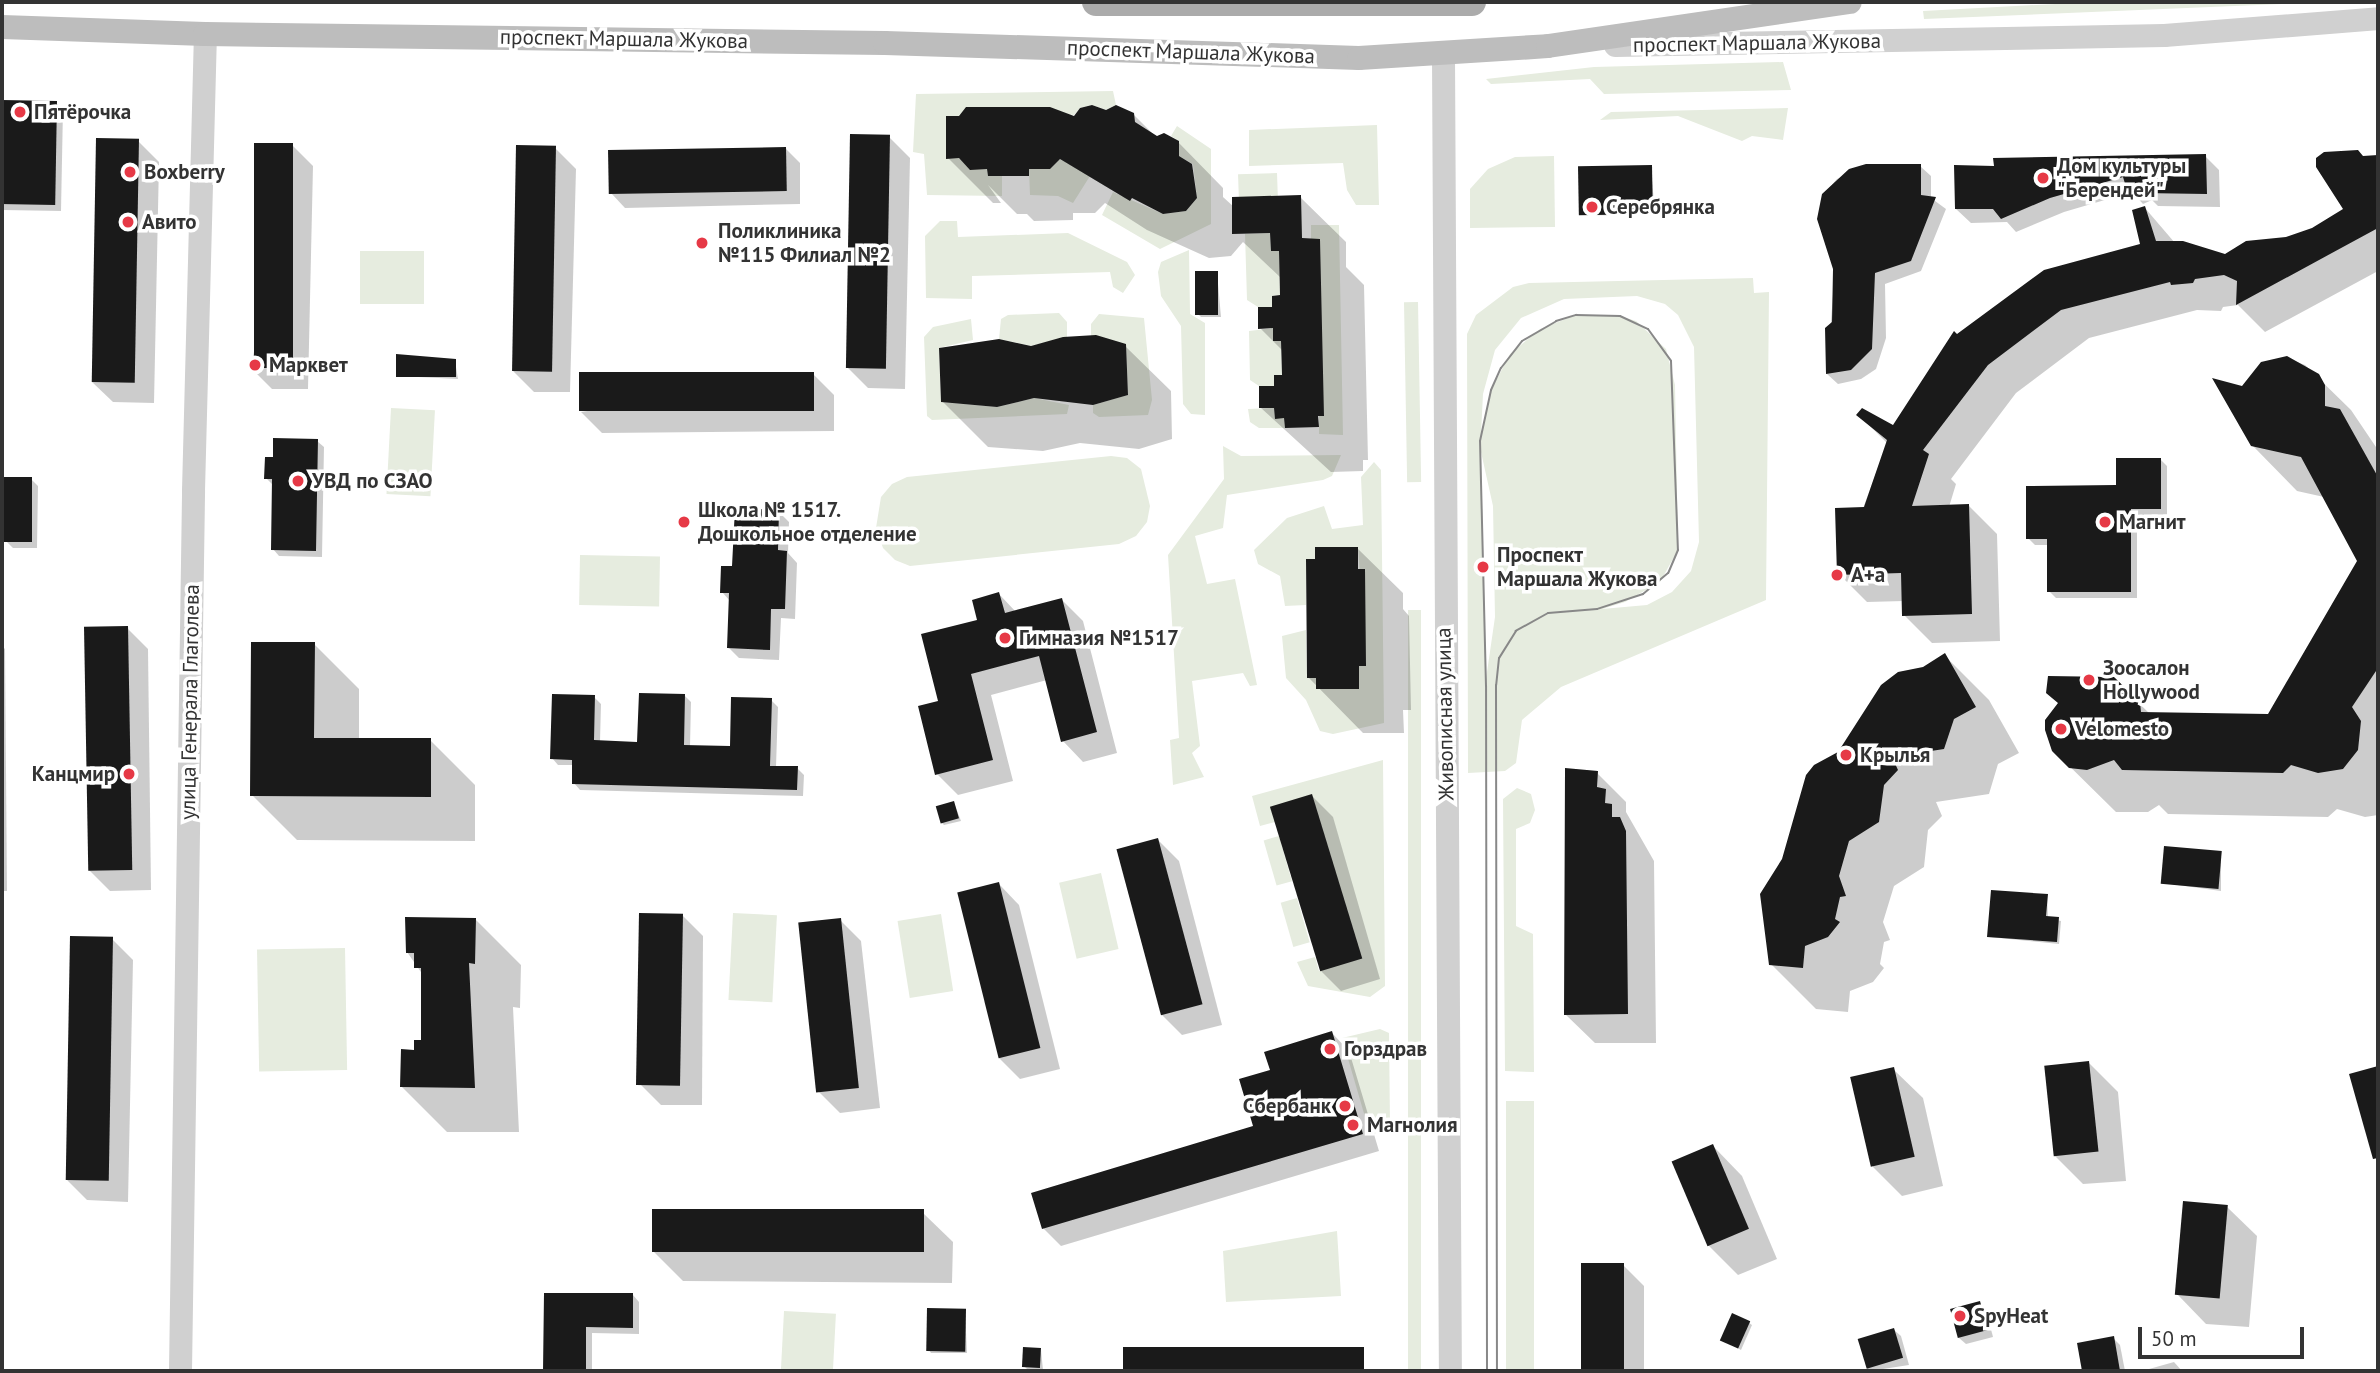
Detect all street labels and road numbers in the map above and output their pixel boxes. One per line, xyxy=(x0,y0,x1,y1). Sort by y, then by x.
street label: проспект Маршала Жукова xyxy=(499,24,749,54)
street label: проспект Маршала Жукова xyxy=(1632,28,1882,58)
street label: проспект Маршала Жукова xyxy=(1066,35,1316,69)
street label: улица Генерала Глаголева xyxy=(175,584,205,820)
street label: Живописная улица xyxy=(1431,627,1459,801)

